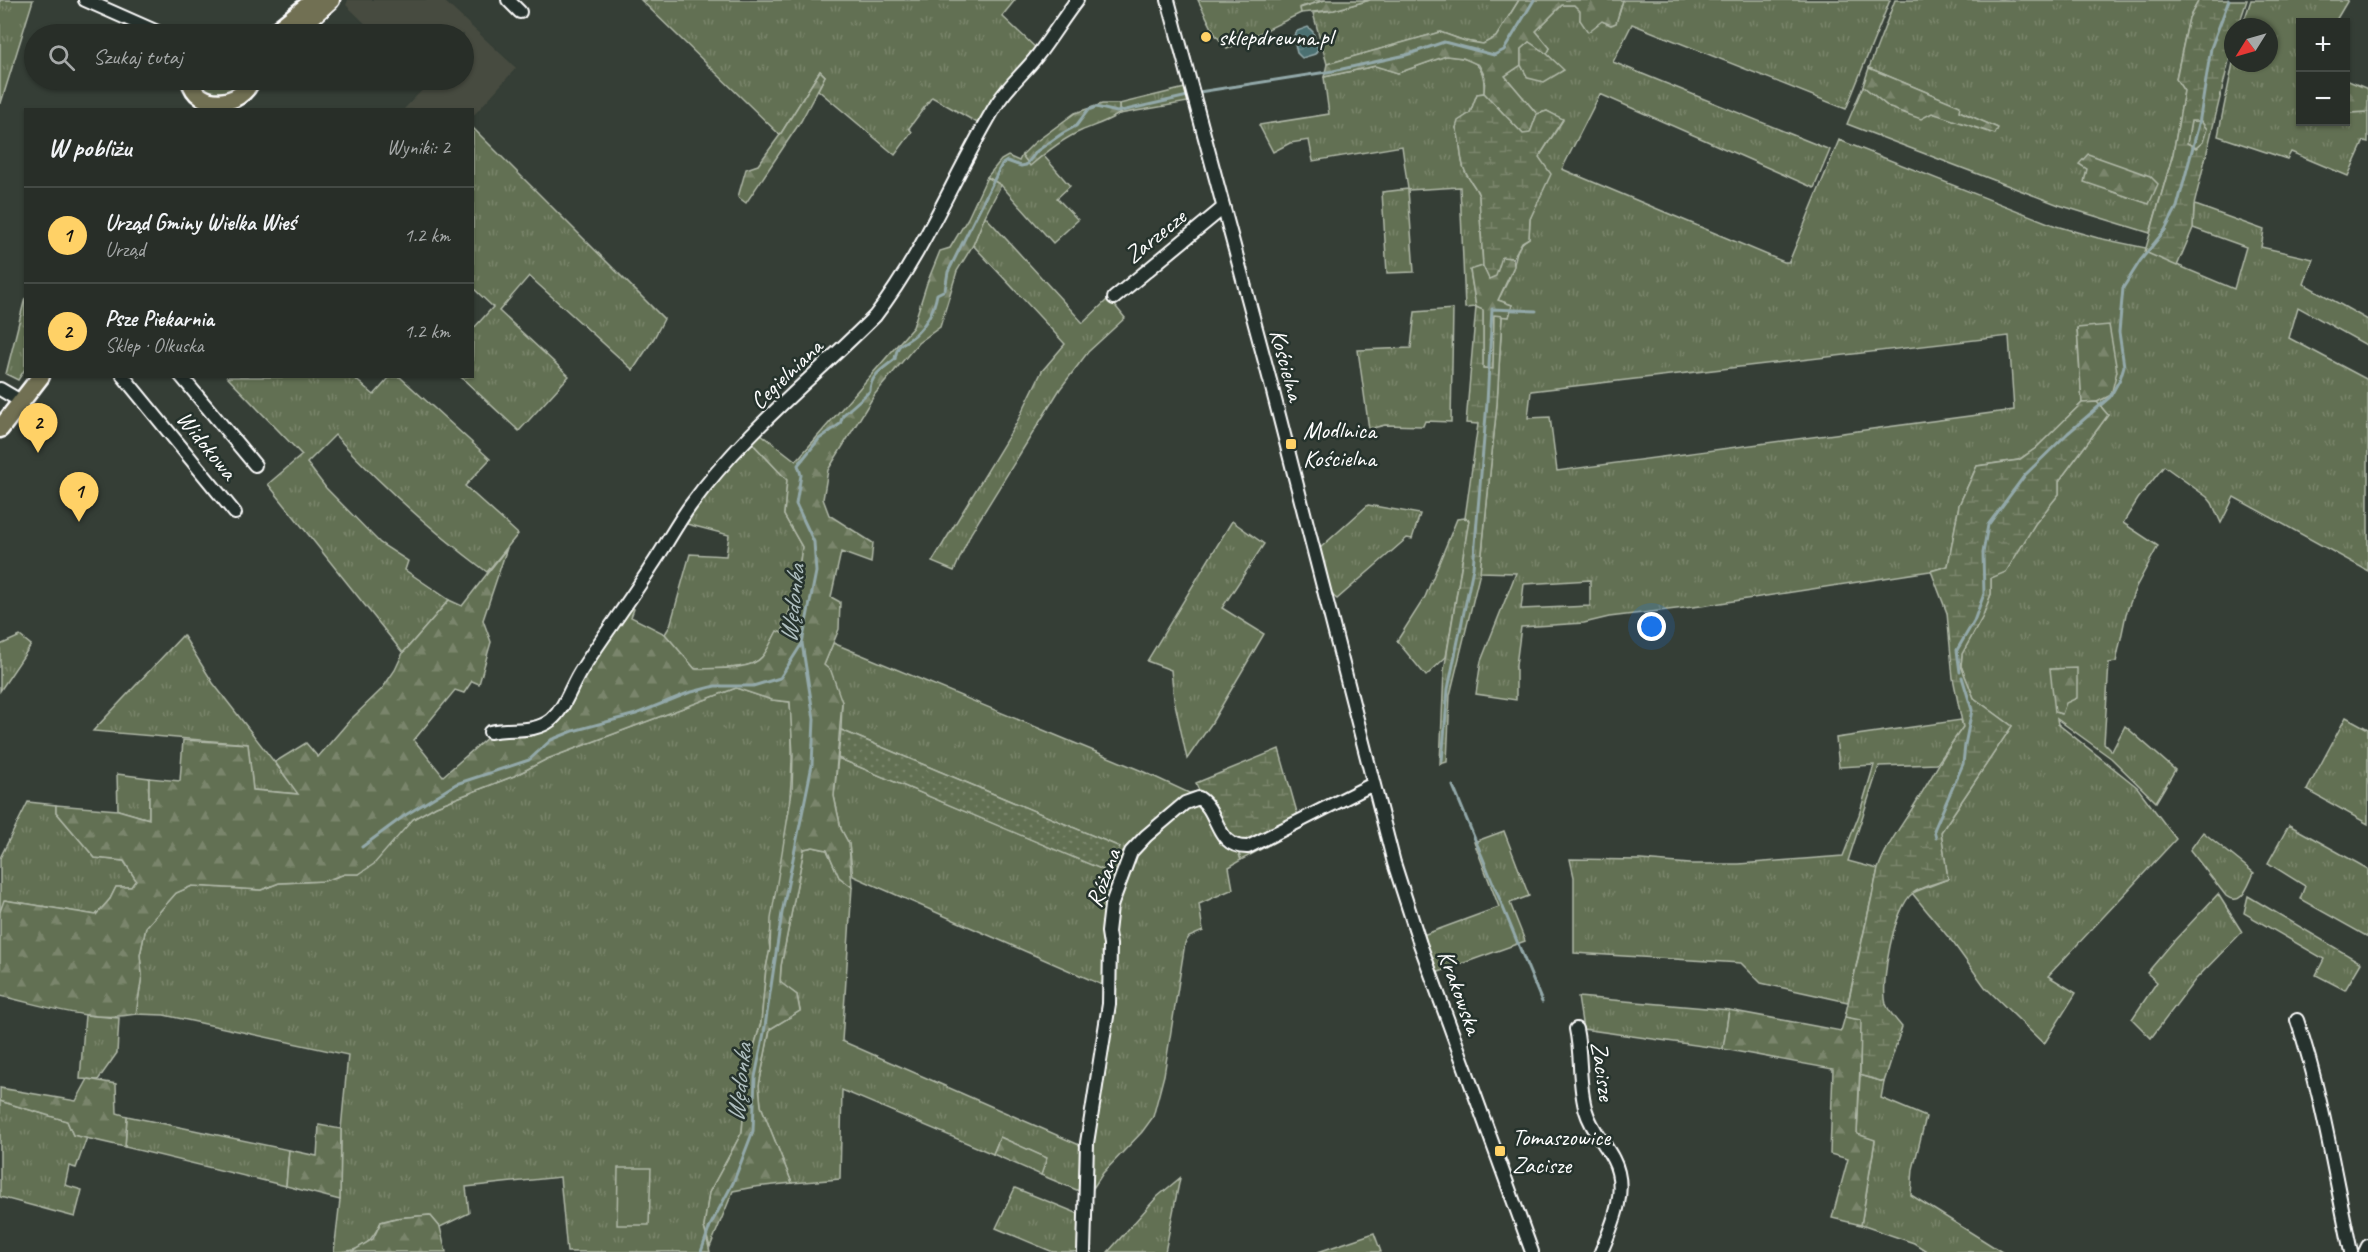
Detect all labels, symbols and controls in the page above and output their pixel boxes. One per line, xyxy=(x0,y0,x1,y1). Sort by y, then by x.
north arrow xyxy=(2224,18,2278,72)
map controls xyxy=(2296,18,2350,126)
button: + xyxy=(2296,18,2350,72)
place label: sklepdrewna.pl xyxy=(1218,22,1337,52)
search box xyxy=(24,24,474,90)
marker: sklepdrewna.pl xyxy=(1199,30,1213,44)
icon: search xyxy=(45,41,78,74)
text: Szukaj tutaj xyxy=(93,43,183,71)
button: − xyxy=(2296,72,2350,126)
text: W pobliżu xyxy=(48,131,131,164)
text: Wyniki: 2 xyxy=(387,135,450,160)
street label: Zarzecze xyxy=(1118,201,1194,270)
text: Urząd Gminy Wielka Wieś xyxy=(105,209,296,237)
text: 1 xyxy=(63,223,72,248)
text: 1.2 km xyxy=(404,223,450,248)
text: Urząd xyxy=(105,237,145,262)
text: Psze Piekarnia xyxy=(105,305,214,333)
text: 2 xyxy=(63,319,72,344)
text: 1.2 km xyxy=(404,319,450,344)
street label: Kościelna xyxy=(1263,326,1311,406)
street label: Cegielniana xyxy=(743,331,830,416)
text: Sklep · Olkuska xyxy=(105,333,204,358)
pin: 2 xyxy=(18,404,57,453)
street label: Widokowa xyxy=(170,404,245,487)
place label: Modlnica Kościelna xyxy=(1303,415,1378,473)
marker: Modlnica Kościelna xyxy=(1284,437,1298,451)
pin: 1 xyxy=(60,472,98,522)
water label: Wędonka xyxy=(772,561,813,645)
your location xyxy=(1637,612,1666,641)
street label: Różana xyxy=(1079,843,1128,911)
street label: Krakowska xyxy=(1431,946,1490,1040)
water label: Wędonka xyxy=(719,1040,760,1124)
street label: Zacisze xyxy=(1584,1040,1622,1105)
place label: Tomaszowice Zacisze xyxy=(1512,1122,1612,1180)
marker: Tomaszowice Zacisze xyxy=(1493,1144,1507,1158)

